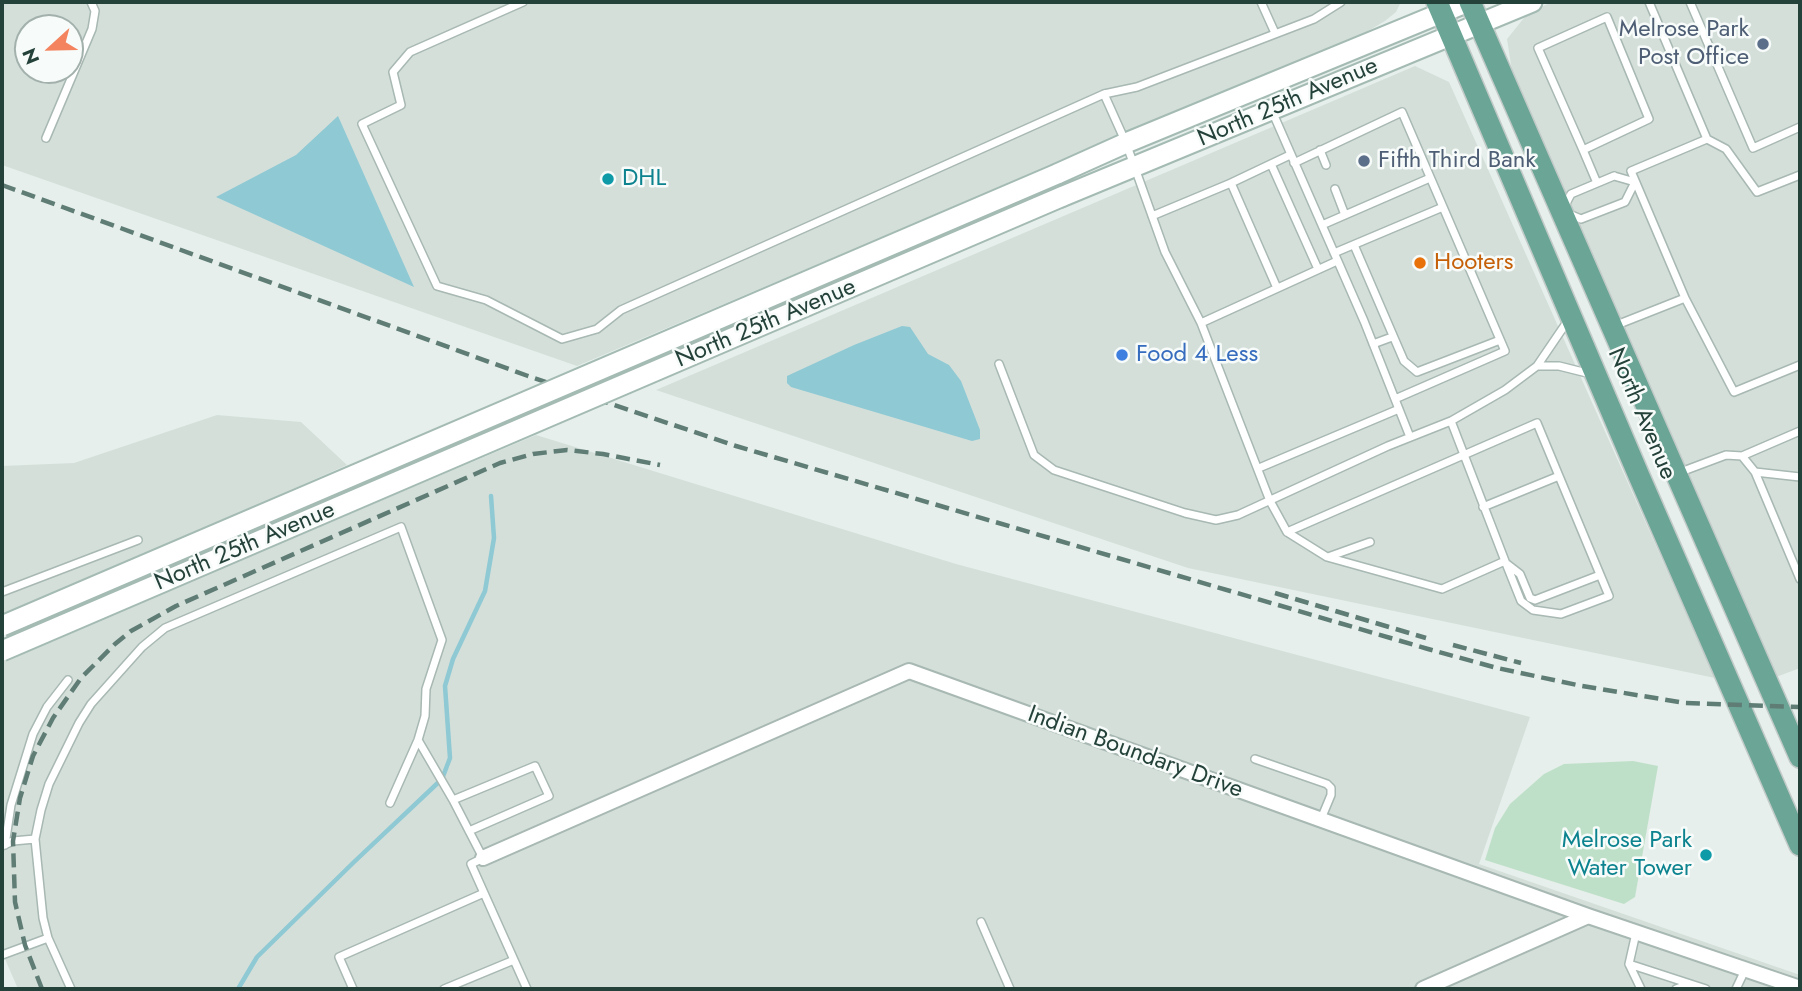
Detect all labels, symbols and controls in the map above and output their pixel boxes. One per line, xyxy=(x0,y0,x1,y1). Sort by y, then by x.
north arrow xyxy=(14,14,84,84)
place label: Melrose Park Post Office xyxy=(1619,16,1749,72)
marker: Melrose Park Post Office xyxy=(1755,36,1771,52)
text: N xyxy=(16,44,46,68)
street label: North 25th Avenue xyxy=(1194,52,1382,154)
place label: Fifth Third Bank xyxy=(1378,147,1536,175)
marker: Fifth Third Bank xyxy=(1356,153,1372,169)
place label: DHL xyxy=(622,165,666,193)
marker: DHL xyxy=(600,171,616,187)
place label: Hooters xyxy=(1434,249,1513,277)
marker: Hooters xyxy=(1412,255,1428,271)
street label: North 25th Avenue xyxy=(672,273,860,375)
place label: Food 4 Less xyxy=(1136,341,1258,369)
street label: North Avenue xyxy=(1600,344,1682,484)
marker: Food 4 Less xyxy=(1114,347,1130,363)
street label: North 25th Avenue xyxy=(151,496,339,598)
street label: Indian Boundary Drive xyxy=(1024,701,1246,805)
place label: Melrose Park Water Tower xyxy=(1562,827,1692,883)
marker: Melrose Park Water Tower xyxy=(1698,847,1714,863)

